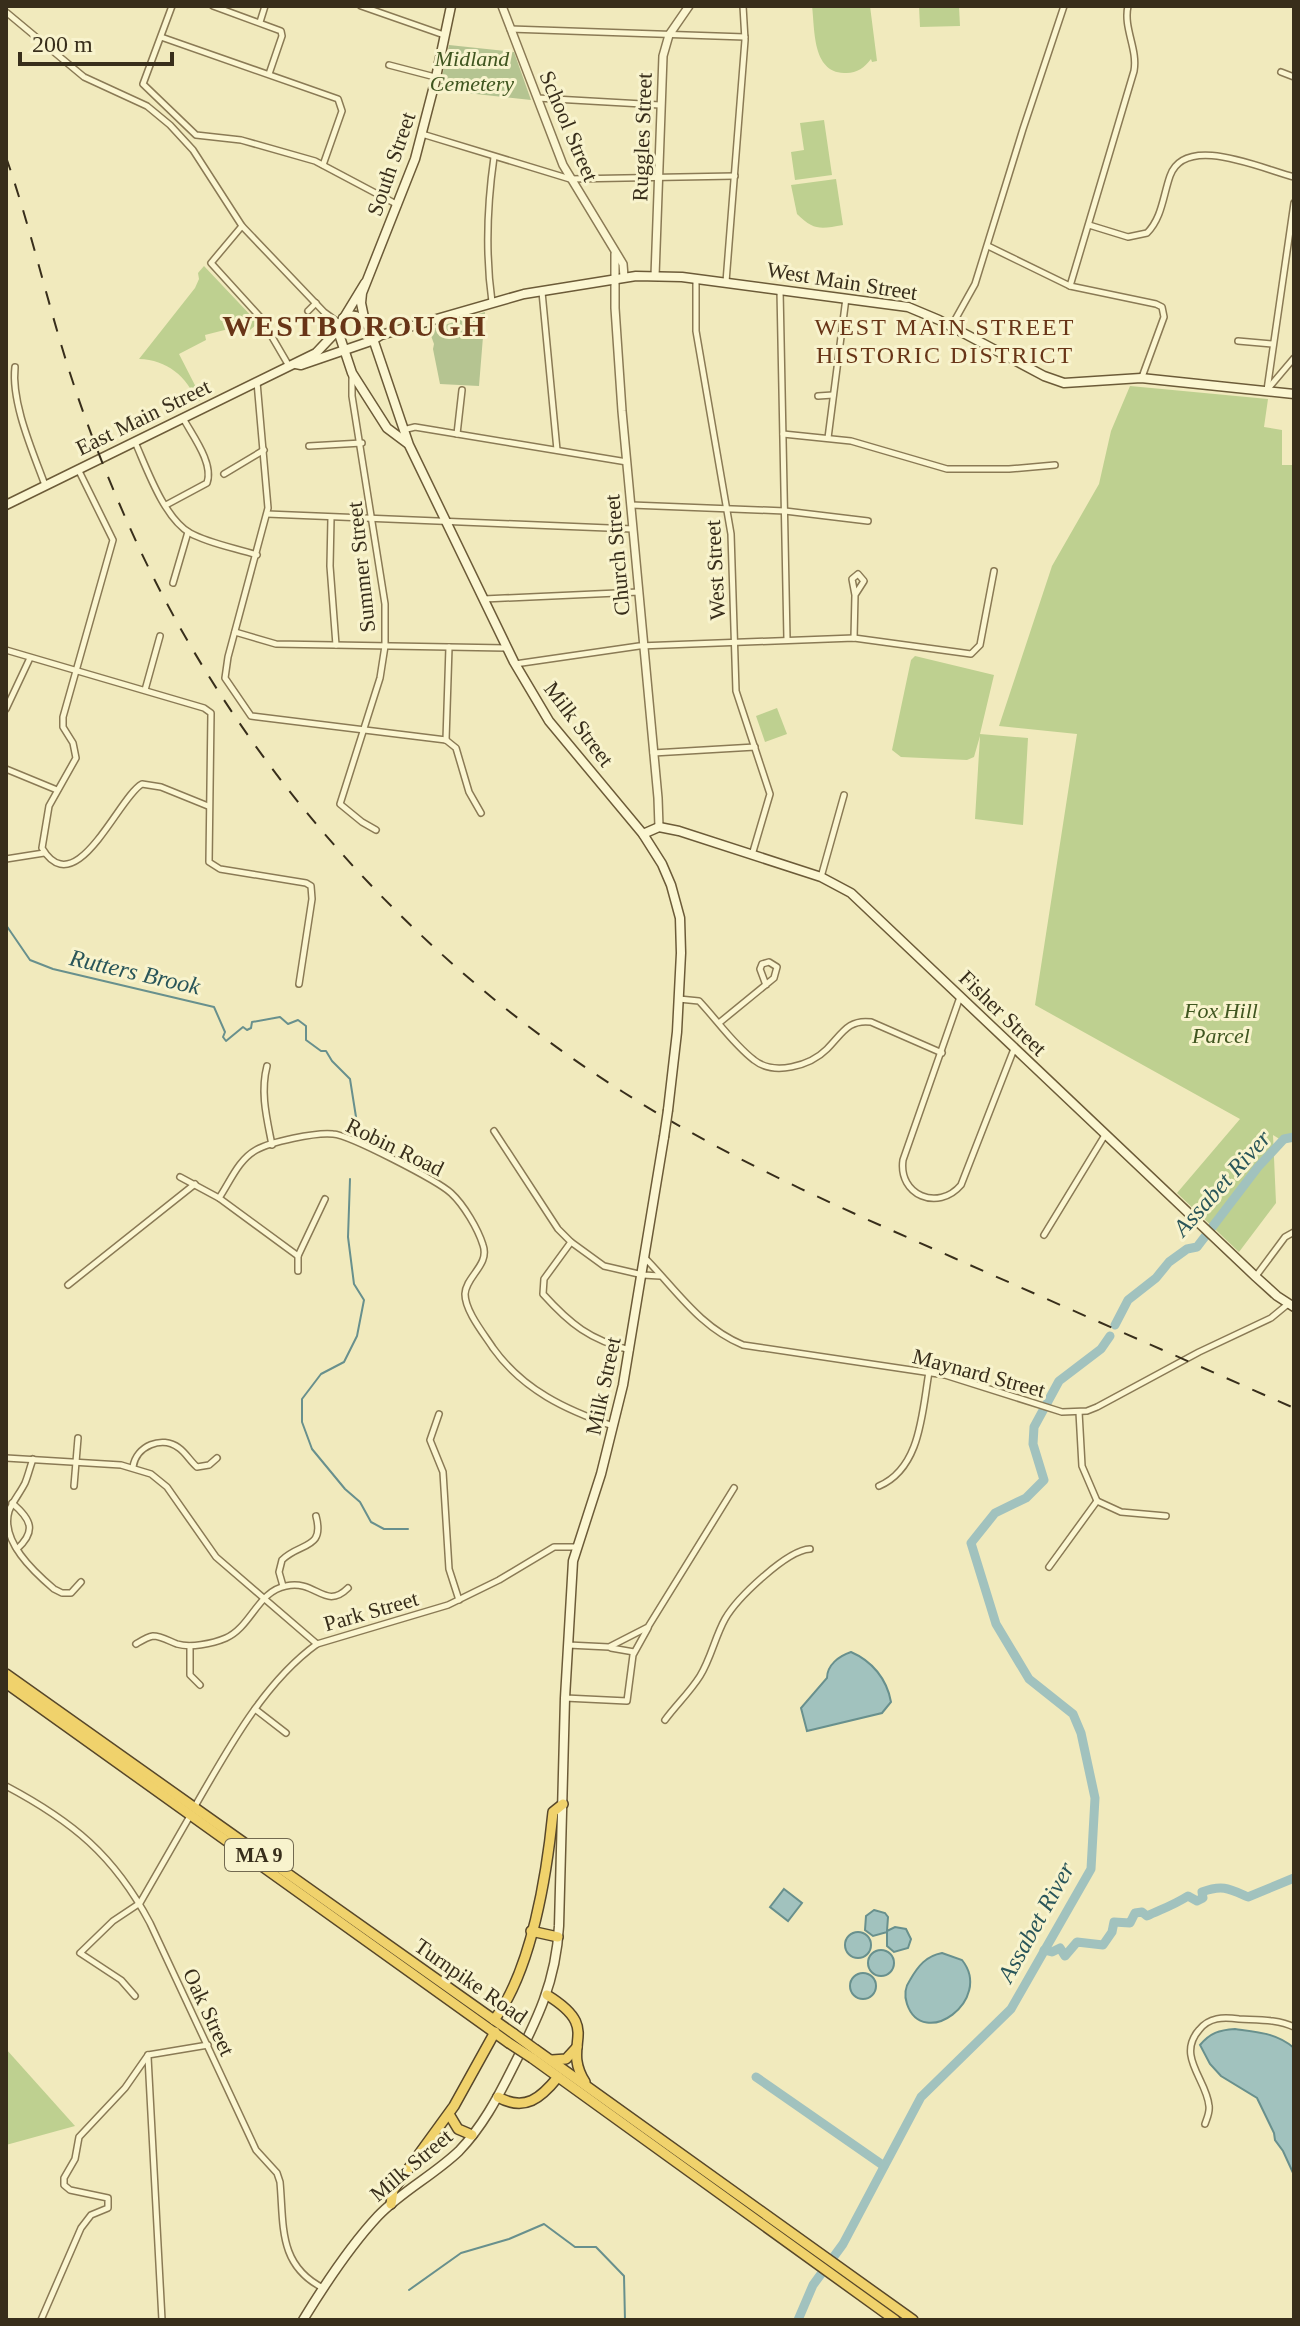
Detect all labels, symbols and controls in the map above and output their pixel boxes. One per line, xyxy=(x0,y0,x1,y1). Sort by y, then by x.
scale bar xyxy=(20,16,172,66)
text: 200 m xyxy=(32,31,93,57)
park label: Midland Cemetery xyxy=(430,46,514,96)
street label: School Street xyxy=(534,67,604,185)
street label: Ruggles Street xyxy=(627,72,657,202)
street label: South Street xyxy=(362,109,420,219)
street label: West Main Street xyxy=(765,257,919,305)
district label: WESTBOROUGH xyxy=(222,309,488,342)
district label: WEST MAIN STREET HISTORIC DISTRICT xyxy=(815,314,1075,368)
street label: East Main Street xyxy=(72,374,214,460)
street label: Church Street xyxy=(599,493,635,617)
street label: Summer Street xyxy=(342,500,380,634)
street label: West Street xyxy=(700,519,730,621)
street label: Milk Street xyxy=(539,677,619,771)
water label: Rutters Brook xyxy=(66,944,203,1000)
street label: Fisher Street xyxy=(954,965,1052,1061)
park label: Fox Hill Parcel xyxy=(1183,998,1258,1048)
street label: Robin Road xyxy=(342,1113,448,1181)
water label: Assabet River xyxy=(1167,1125,1276,1242)
street label: Milk Street xyxy=(580,1335,626,1437)
street label: Maynard Street xyxy=(910,1343,1048,1403)
street label: Park Street xyxy=(321,1586,421,1636)
road number: MA 9 xyxy=(225,1839,293,1871)
water label: Assabet River xyxy=(992,1857,1080,1988)
street label: Turnpike Road xyxy=(410,1933,532,2029)
street label: Oak Street xyxy=(178,1964,240,2060)
street label: Milk Street xyxy=(365,2123,457,2207)

